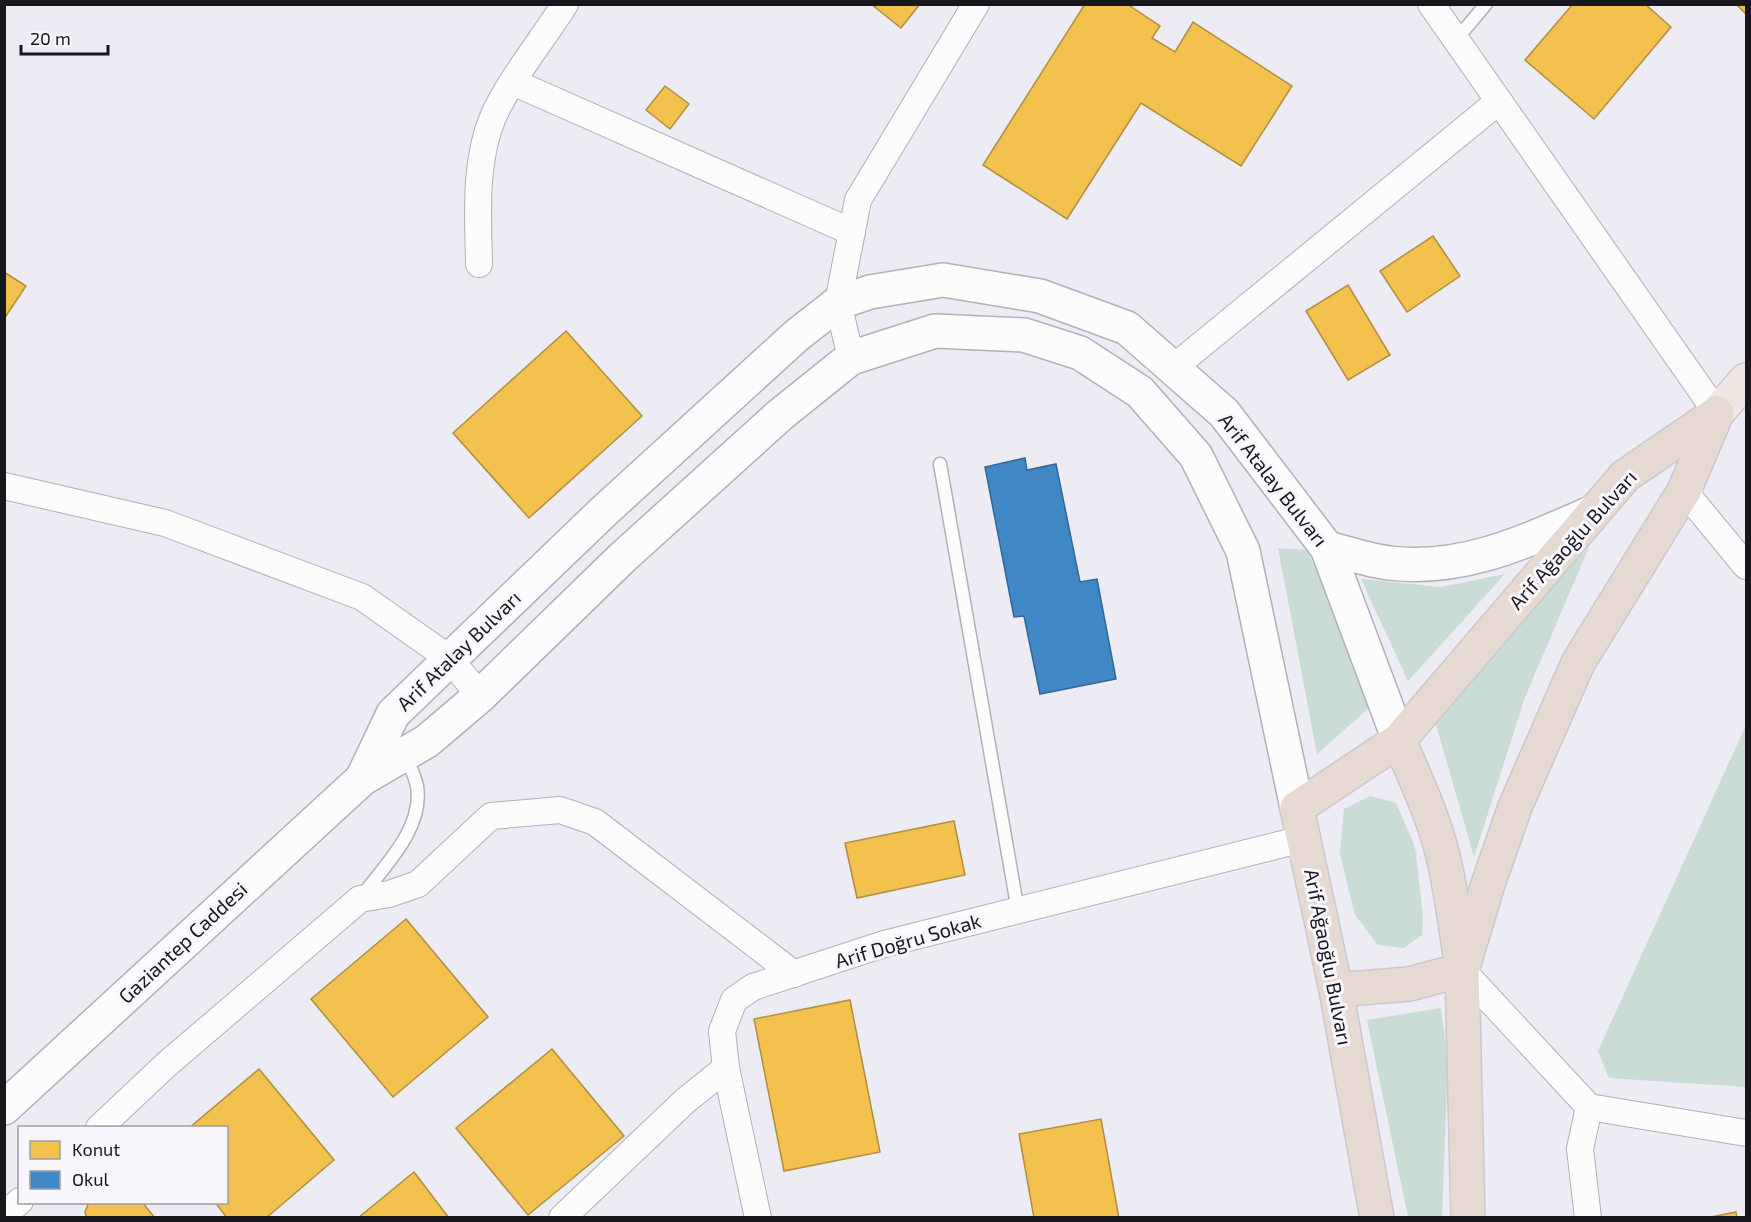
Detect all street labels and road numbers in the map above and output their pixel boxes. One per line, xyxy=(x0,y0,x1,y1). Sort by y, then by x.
street label: Arif Atalay Bulvarı xyxy=(1214,408,1333,551)
street label: Arif Ağaoğlu Bulvarı xyxy=(1503,465,1641,614)
street label: Arif Atalay Bulvarı xyxy=(391,585,525,715)
street label: Arif Ağaoğlu Bulvarı xyxy=(1300,867,1358,1047)
street label: Gaziantep Caddesi xyxy=(113,877,252,1008)
street label: Arif Doğru Sokak xyxy=(832,908,983,972)

